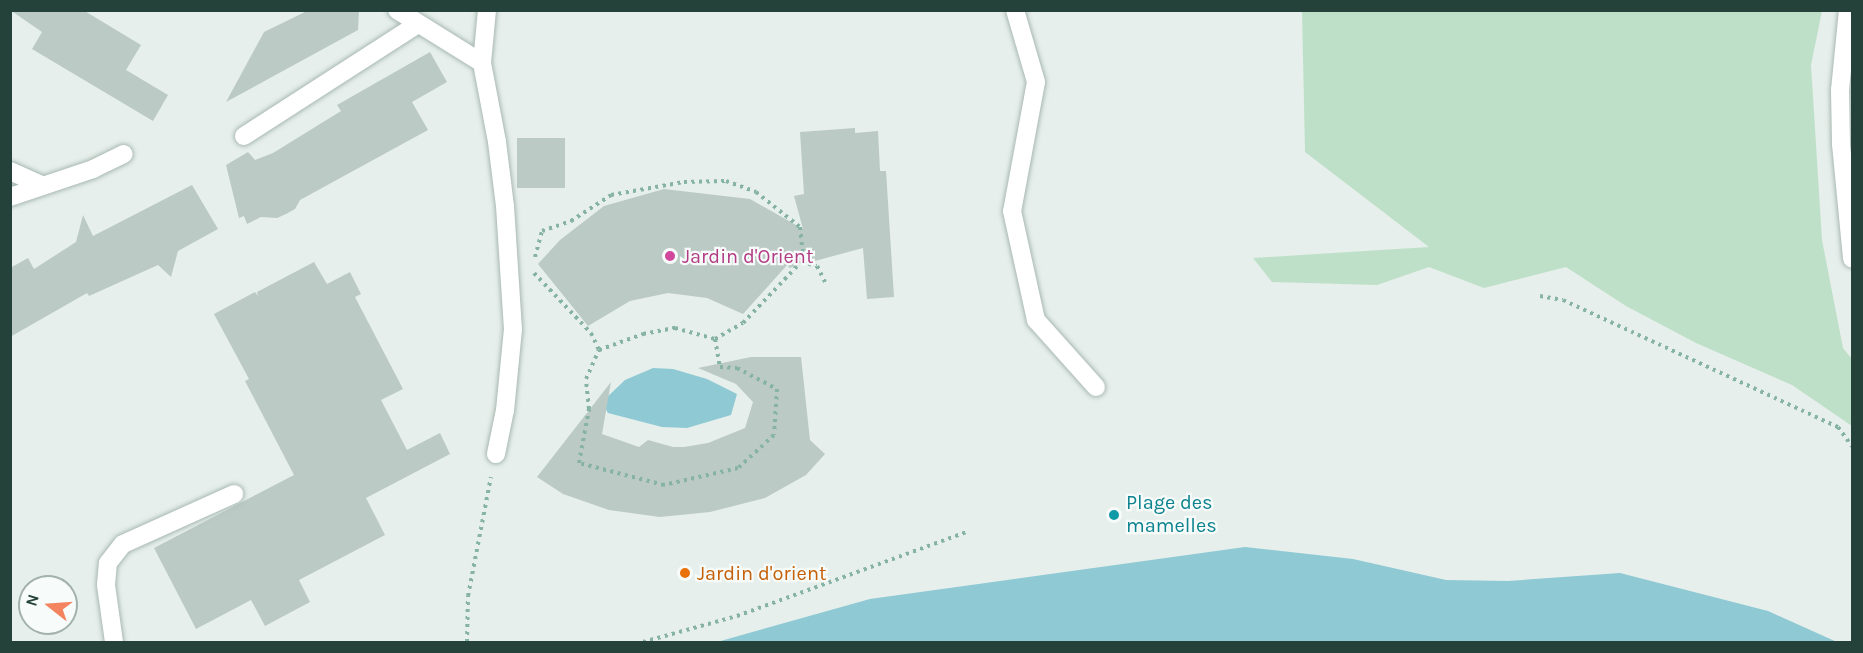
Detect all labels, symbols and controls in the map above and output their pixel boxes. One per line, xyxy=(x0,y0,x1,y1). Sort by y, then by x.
place label: Jardin d'Orient xyxy=(682,244,813,268)
marker: Jardin d'Orient xyxy=(663,249,677,263)
place label: Plage des mamelles xyxy=(1126,491,1217,538)
marker: Plage des mamelles xyxy=(1107,508,1121,522)
place label: Jardin d'orient xyxy=(697,561,826,585)
marker: Jardin d'orient xyxy=(678,566,692,580)
north arrow xyxy=(18,575,78,635)
text: N xyxy=(21,592,43,608)

